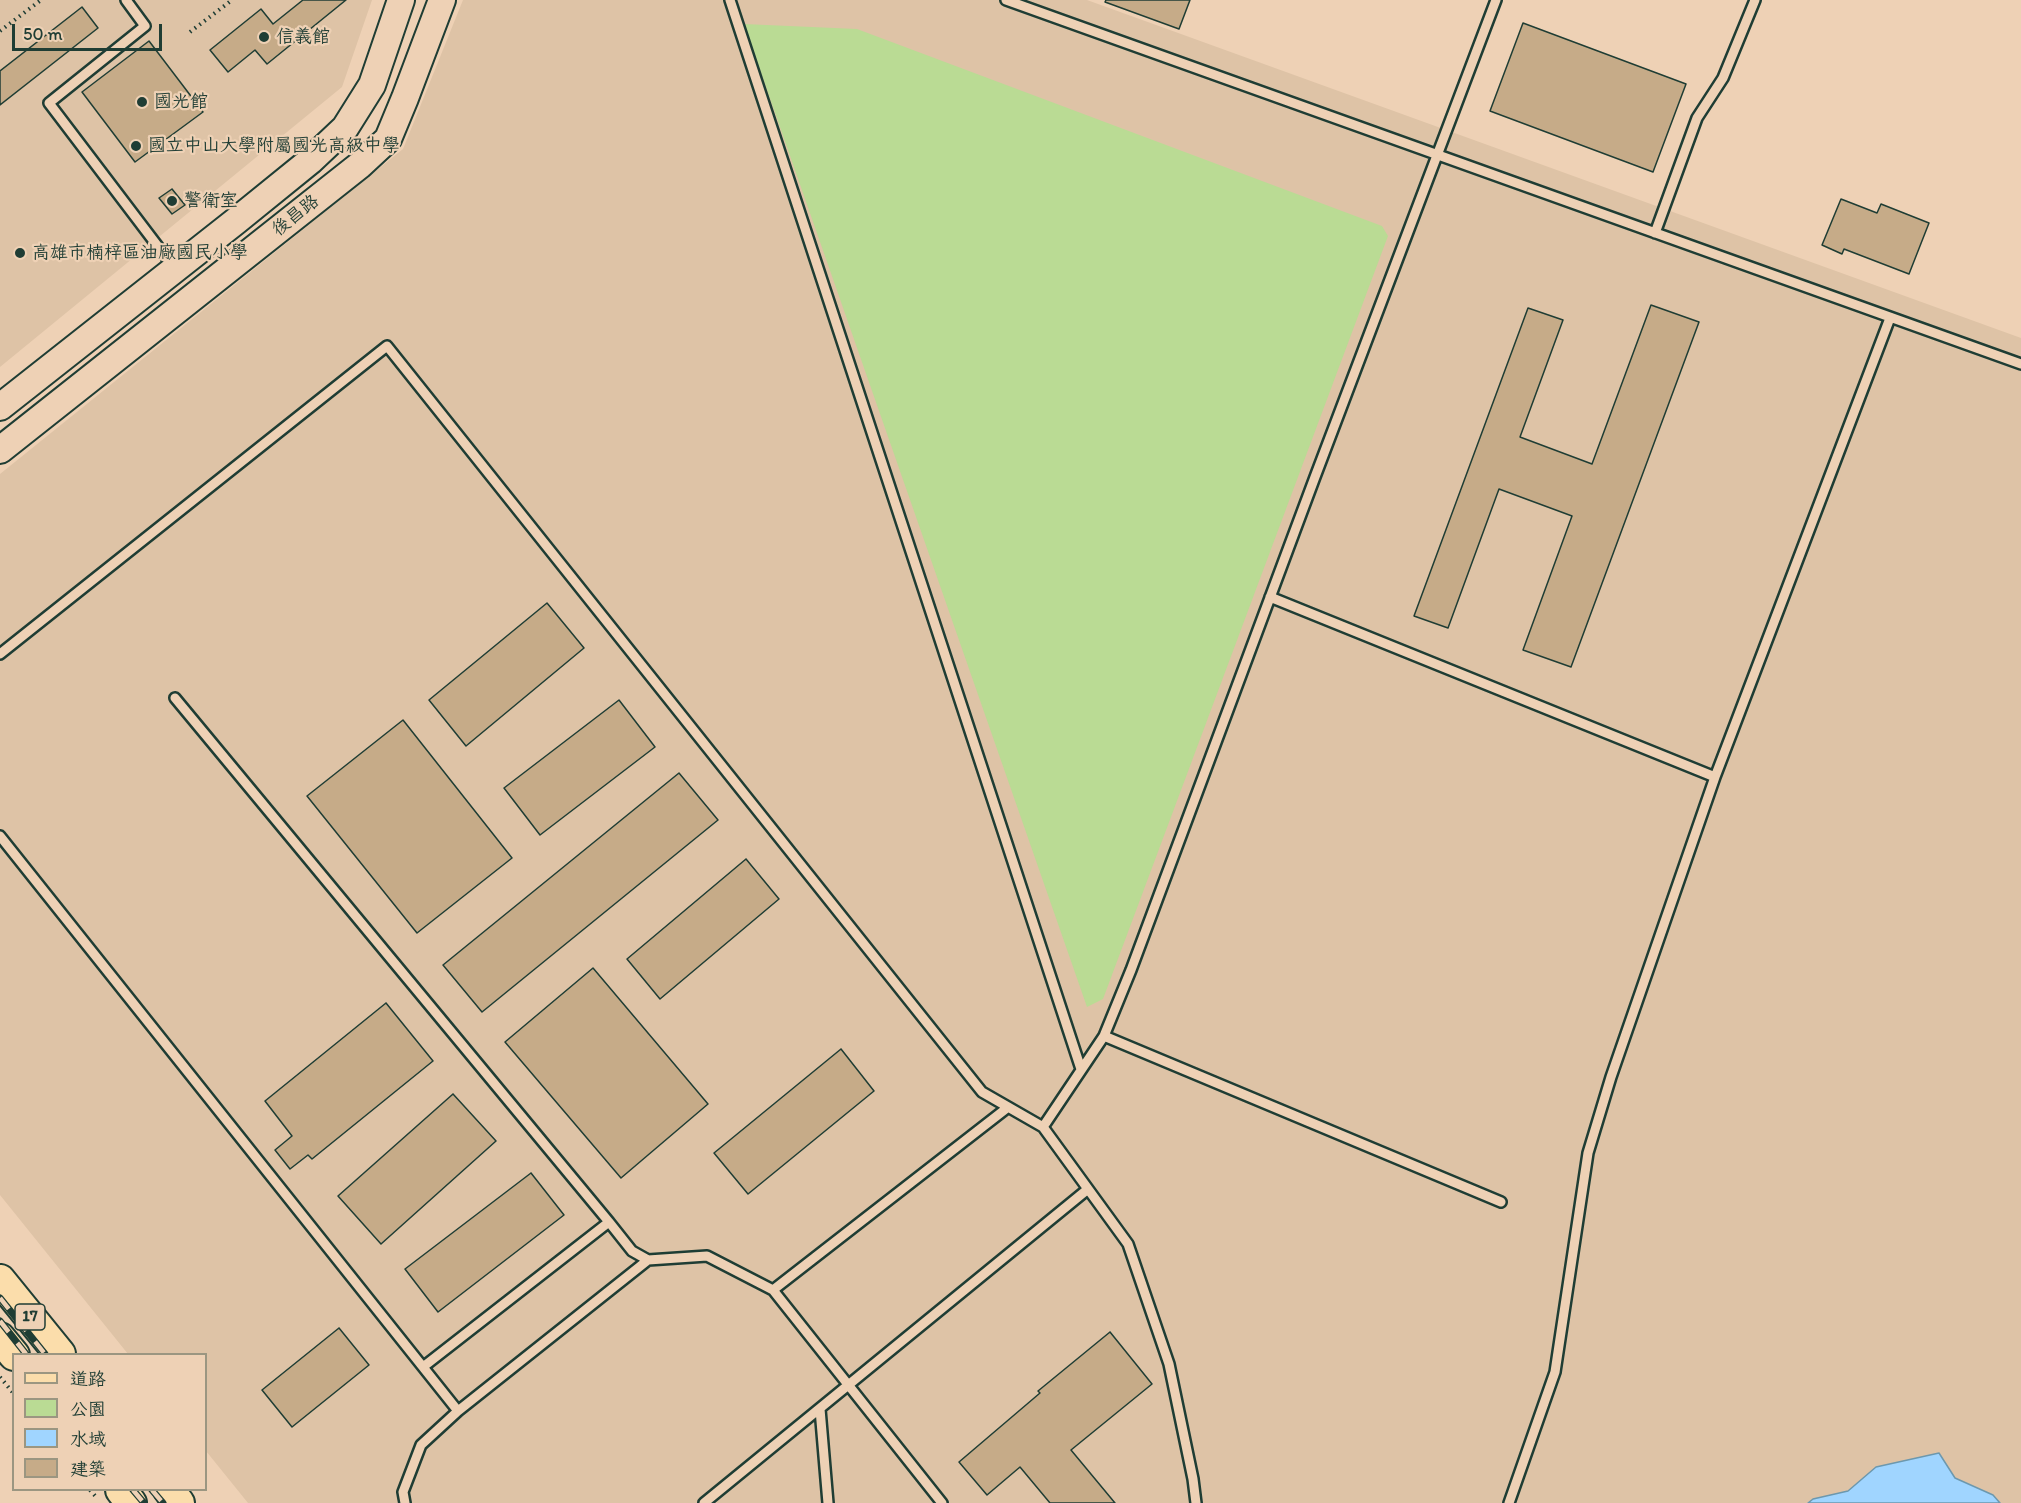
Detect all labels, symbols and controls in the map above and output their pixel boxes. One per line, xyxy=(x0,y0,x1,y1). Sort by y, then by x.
scale bar xyxy=(15,12,165,50)
text: 50 m xyxy=(23,23,63,45)
place label: 信義館 xyxy=(276,26,330,48)
marker: 信義館 xyxy=(257,30,271,44)
place label: 國光館 xyxy=(154,91,208,113)
marker: 國光館 xyxy=(135,95,149,109)
place label: 國立中山大學附屬國光高級中學 xyxy=(148,135,400,157)
marker: 國立中山大學附屬國光高級中學 xyxy=(129,139,143,153)
place label: 警衛室 xyxy=(184,190,238,212)
street label: 後昌路 xyxy=(268,191,324,241)
marker: 警衛室 xyxy=(165,194,179,208)
place label: 高雄市楠梓區油廠國民小學 xyxy=(32,242,248,264)
marker: 高雄市楠梓區油廠國民小學 xyxy=(13,246,27,260)
road number: 17 xyxy=(15,1304,45,1330)
legend xyxy=(12,1353,207,1491)
text: 道路 xyxy=(70,1368,106,1390)
text: 公園 xyxy=(70,1398,106,1420)
text: 水域 xyxy=(70,1428,106,1450)
text: 建築 xyxy=(70,1458,106,1480)

